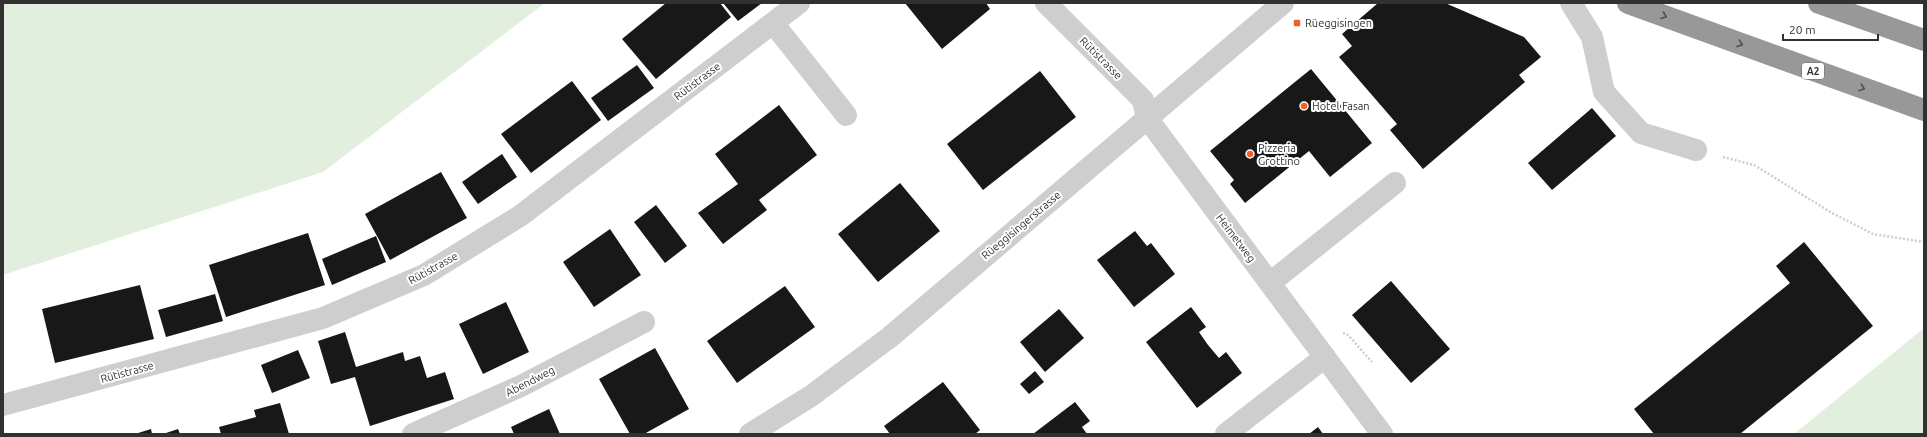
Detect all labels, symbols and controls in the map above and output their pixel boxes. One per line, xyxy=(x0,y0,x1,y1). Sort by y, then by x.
one-way arrow xyxy=(1661,12,1668,20)
scale bar xyxy=(1783,16,1878,42)
place label: Rüeggisingen xyxy=(1305,17,1372,29)
marker: Rüeggisingen xyxy=(1292,18,1302,28)
text: 20 m xyxy=(1789,23,1816,36)
street label: Rütistrasse xyxy=(1077,34,1125,82)
one-way arrow xyxy=(1737,40,1744,48)
street label: Rütistrasse xyxy=(672,60,722,102)
road number: A2 xyxy=(1802,63,1824,79)
one-way arrow xyxy=(1859,84,1866,92)
place label: Hotel Fasan xyxy=(1312,100,1370,112)
marker: Hotel Fasan xyxy=(1299,101,1309,111)
place label: Pizzeria Grottino xyxy=(1258,142,1300,167)
marker: Pizzeria Grottino xyxy=(1245,149,1255,159)
street label: Rüeggisingerstrasse xyxy=(979,188,1063,262)
street label: Heimetweg xyxy=(1214,212,1258,264)
street label: Rütistrasse xyxy=(406,249,460,287)
street label: Rütistrasse xyxy=(99,359,155,385)
street label: Abendweg xyxy=(504,364,556,398)

